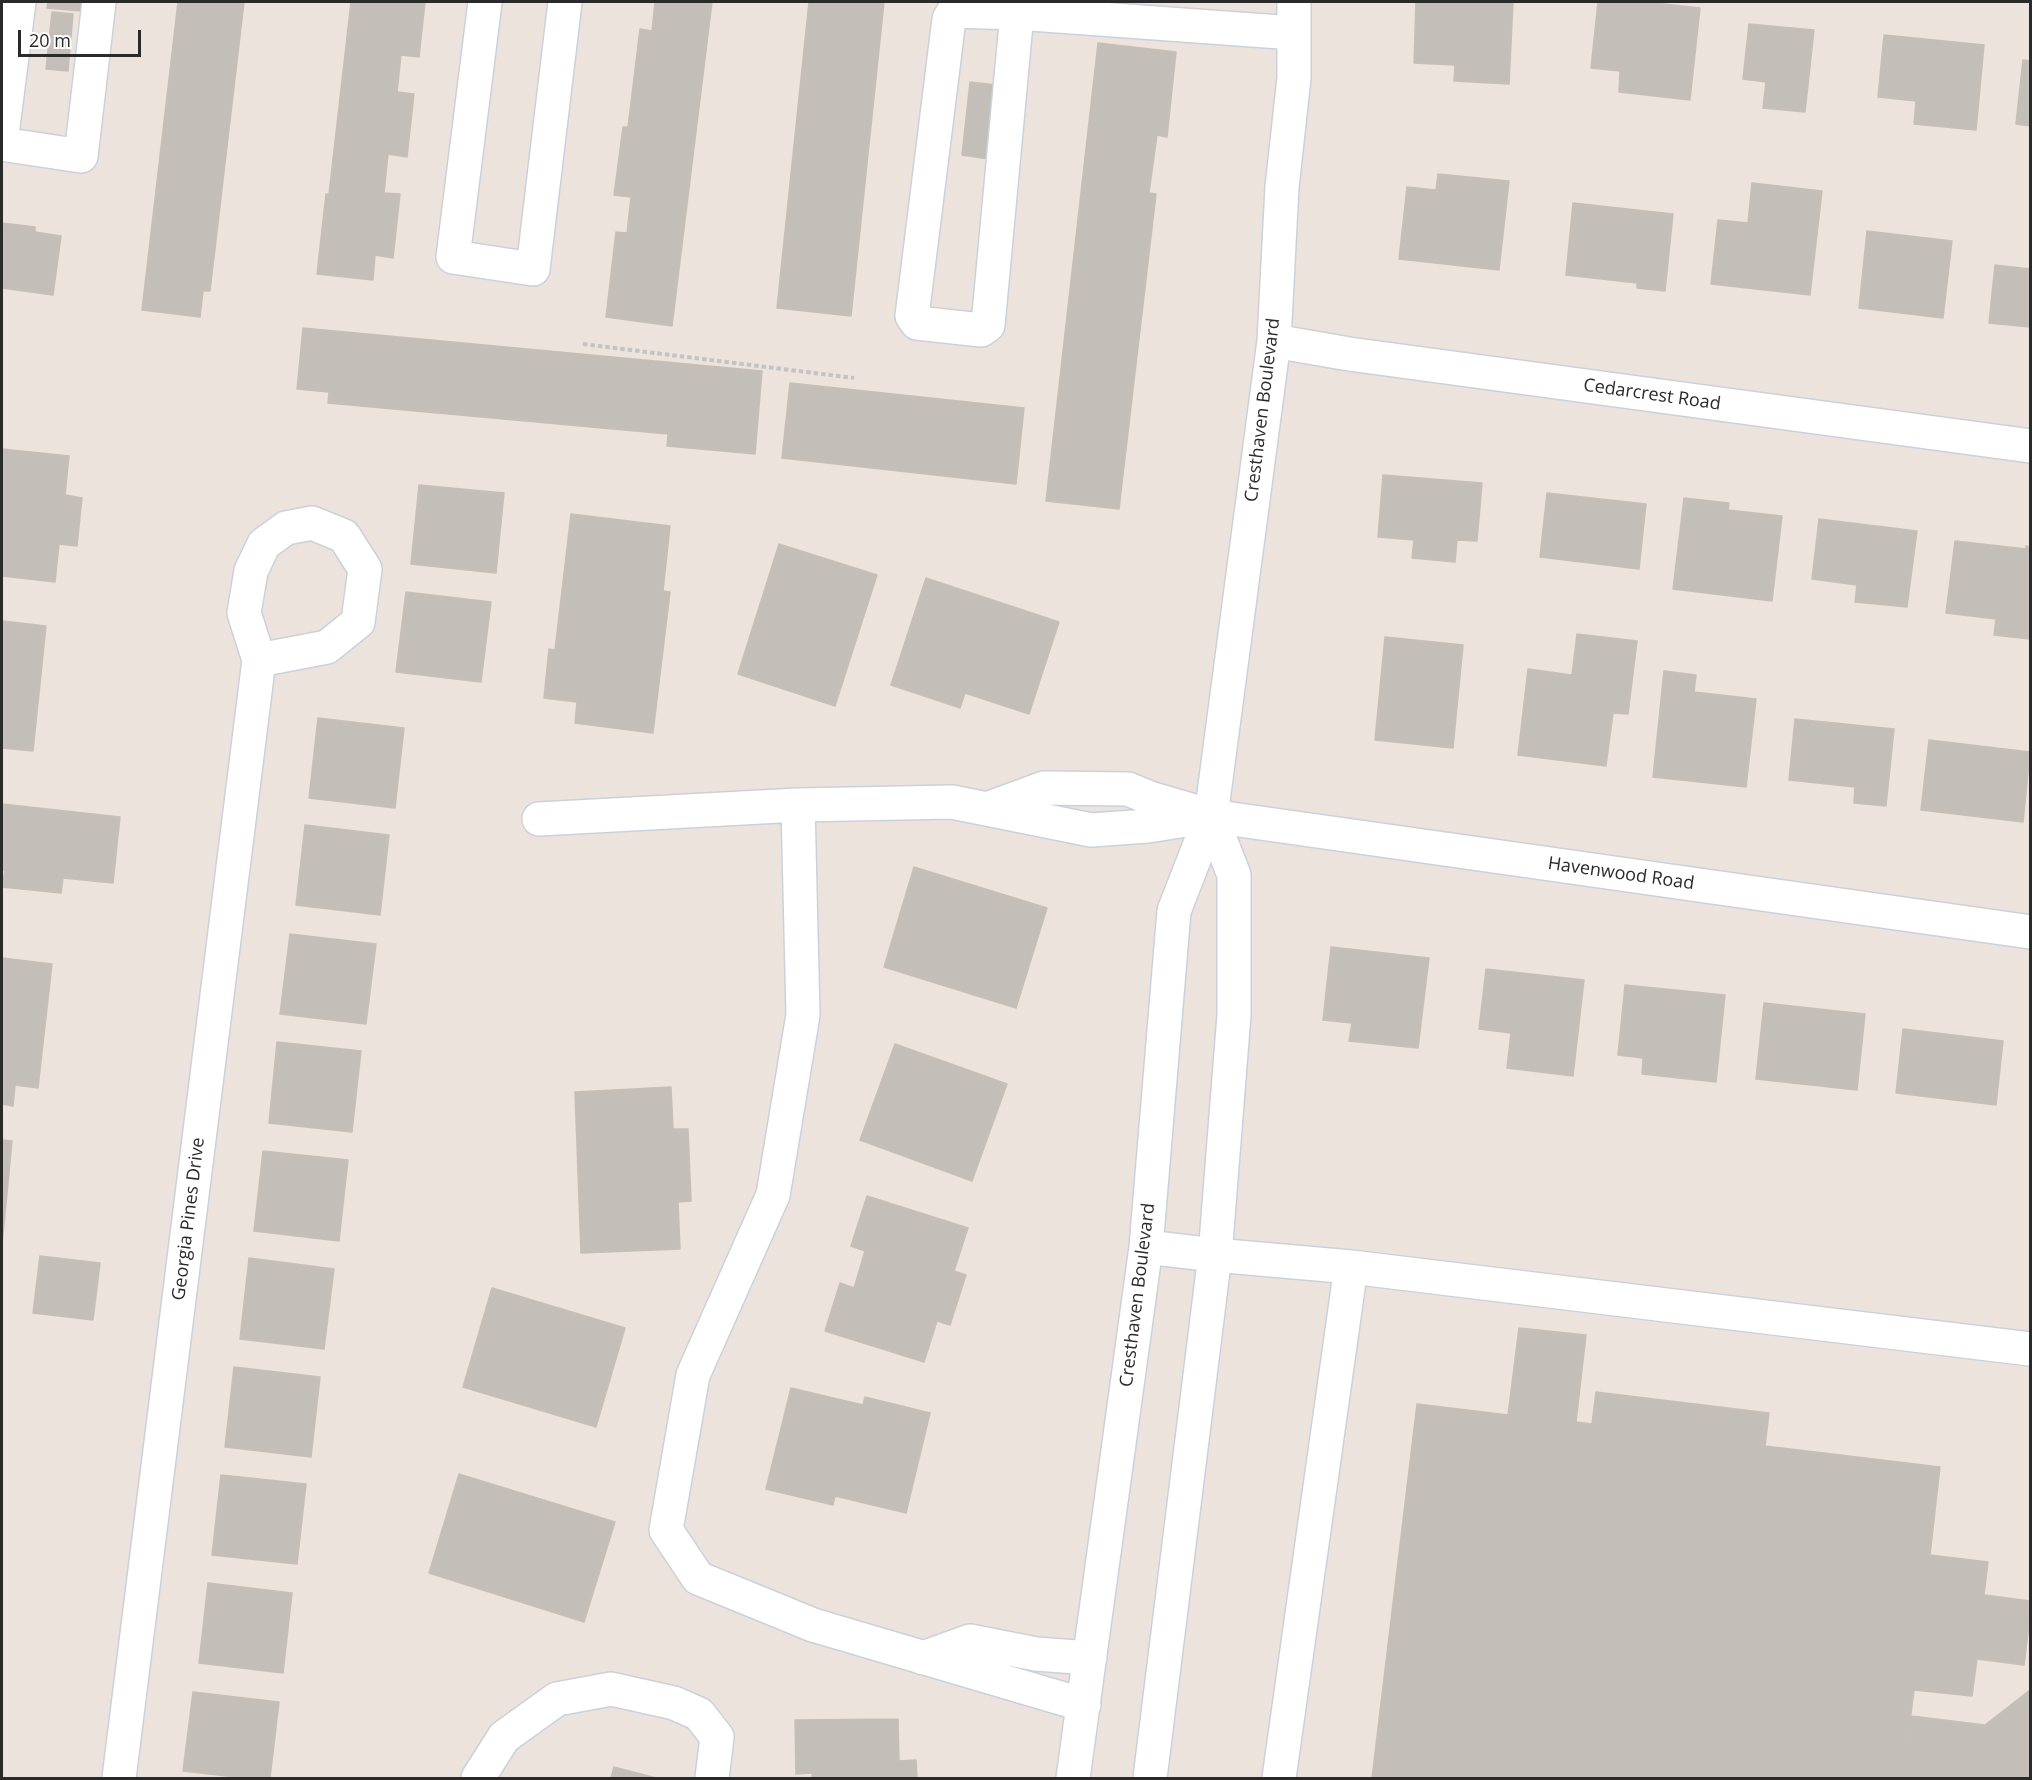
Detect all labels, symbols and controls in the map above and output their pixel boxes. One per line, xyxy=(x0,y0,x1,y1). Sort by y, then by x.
scale bar xyxy=(21,18,144,56)
text: 20 m xyxy=(29,28,71,52)
street label: Cresthaven Boulevard xyxy=(1241,317,1285,503)
street label: Cedarcrest Road xyxy=(1582,375,1722,415)
street label: Havenwood Road xyxy=(1546,853,1696,895)
street label: Georgia Pines Drive xyxy=(168,1136,210,1302)
street label: Cresthaven Boulevard xyxy=(1116,1202,1160,1388)

